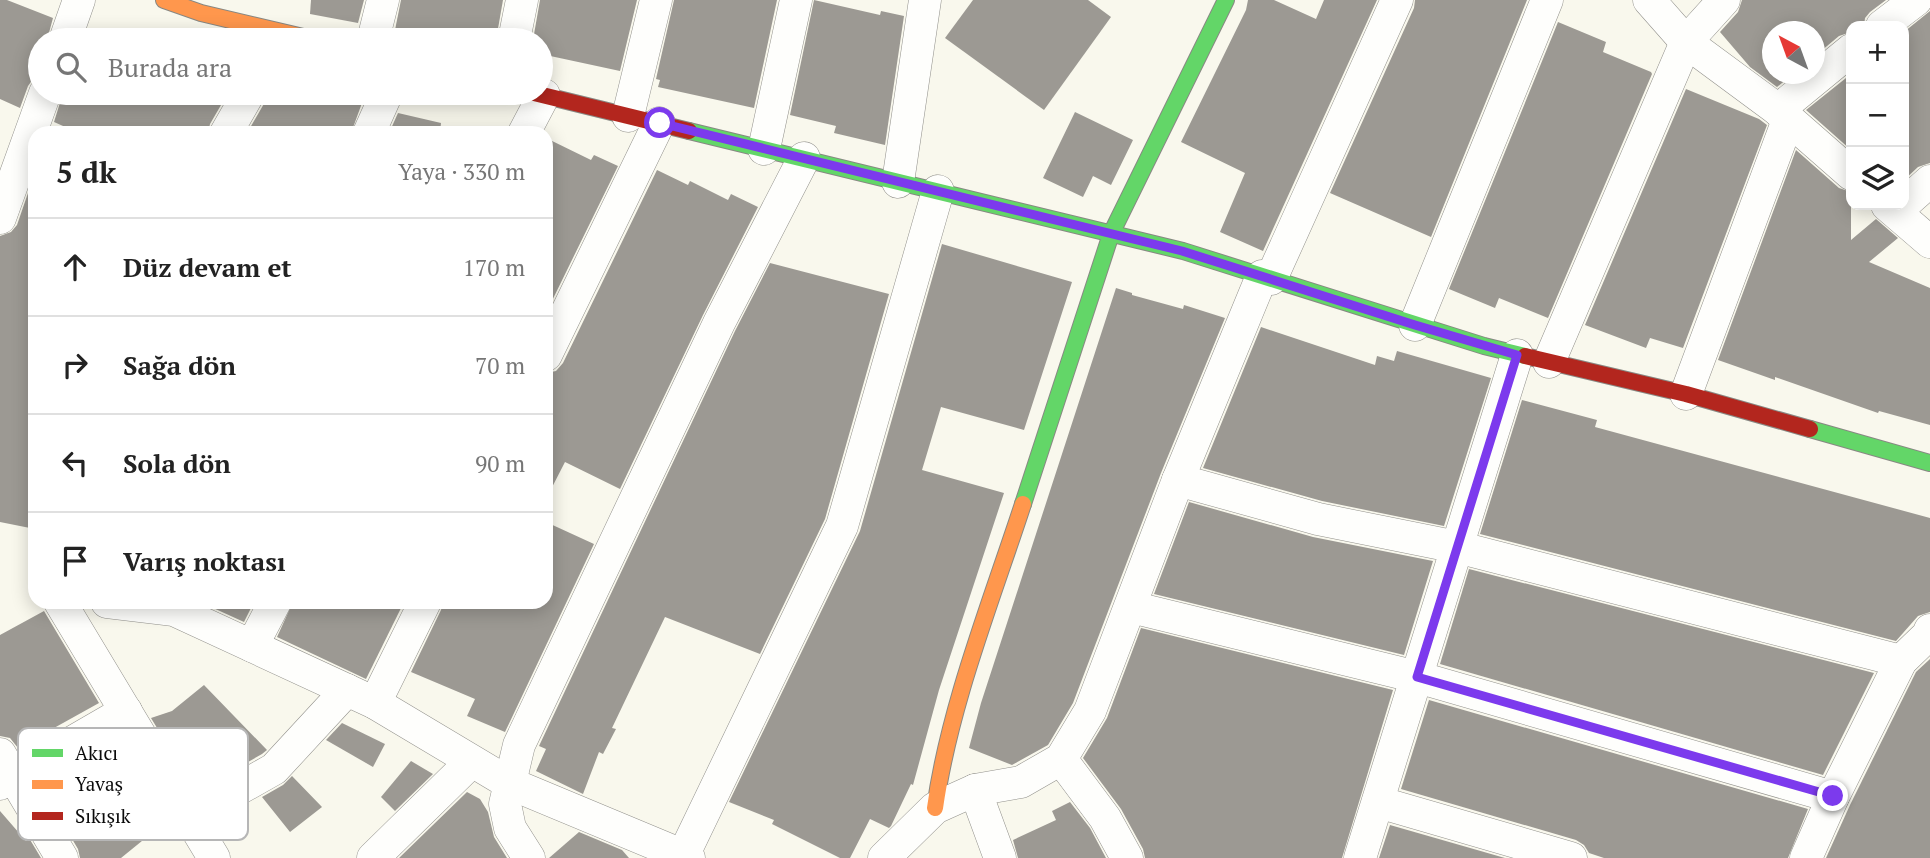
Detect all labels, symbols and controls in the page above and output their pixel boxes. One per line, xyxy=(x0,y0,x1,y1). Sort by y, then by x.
north arrow xyxy=(1762,21,1825,84)
map controls xyxy=(1846,21,1909,210)
button: + xyxy=(1846,21,1909,84)
search box xyxy=(28,28,553,105)
icon: search xyxy=(52,48,90,86)
text: Burada ara xyxy=(108,50,232,84)
button: − xyxy=(1846,84,1909,147)
route start xyxy=(644,107,675,138)
button: layers xyxy=(1846,147,1909,210)
text: 5 dk xyxy=(56,152,117,192)
text: Yaya · 330 m xyxy=(398,156,525,187)
icon: ahead xyxy=(56,248,94,286)
text: Düz devam et xyxy=(123,250,292,284)
text: 170 m xyxy=(463,252,525,283)
icon: right xyxy=(56,346,94,384)
text: Sağa dön xyxy=(123,348,236,382)
text: 70 m xyxy=(475,350,525,381)
icon: left xyxy=(56,444,94,482)
text: Sola dön xyxy=(123,446,231,480)
text: 90 m xyxy=(475,448,525,479)
icon: arrive xyxy=(56,542,94,580)
text: Varış noktası xyxy=(123,544,286,578)
legend xyxy=(18,728,248,840)
text: Akıcı xyxy=(75,740,118,765)
text: Yavaş xyxy=(75,771,123,796)
route end xyxy=(1817,780,1848,811)
text: Sıkışık xyxy=(75,803,131,828)

